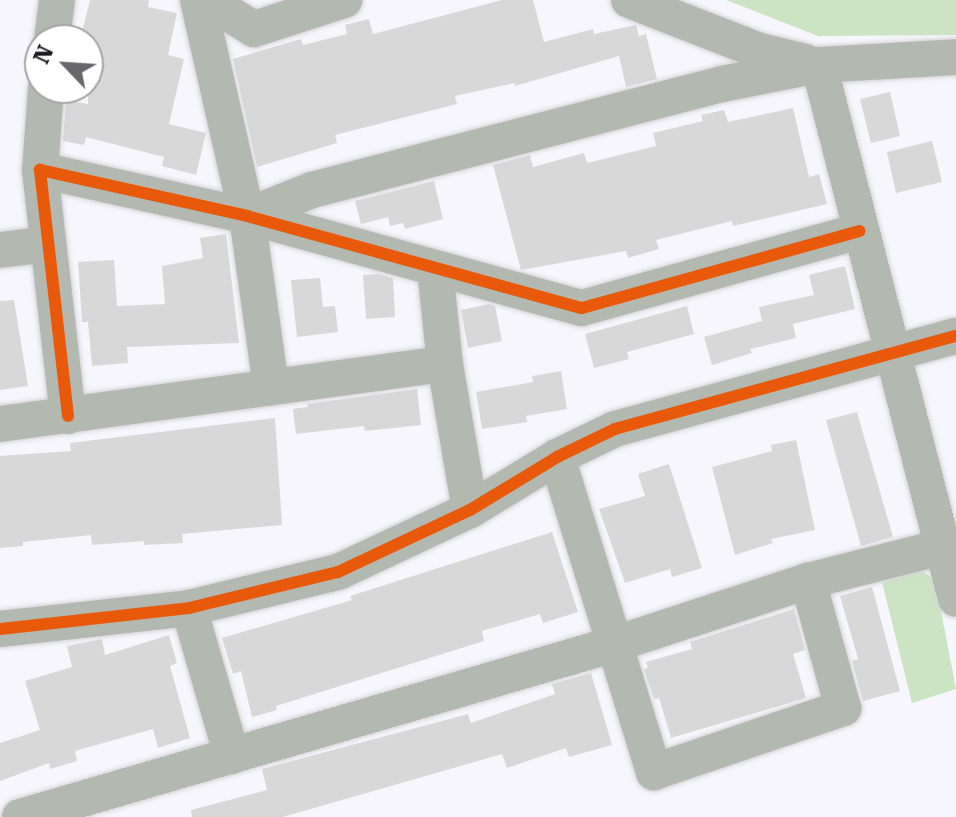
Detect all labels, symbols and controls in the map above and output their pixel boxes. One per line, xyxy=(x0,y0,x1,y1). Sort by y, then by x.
north arrow xyxy=(24,24,104,104)
text: N xyxy=(29,42,59,67)

